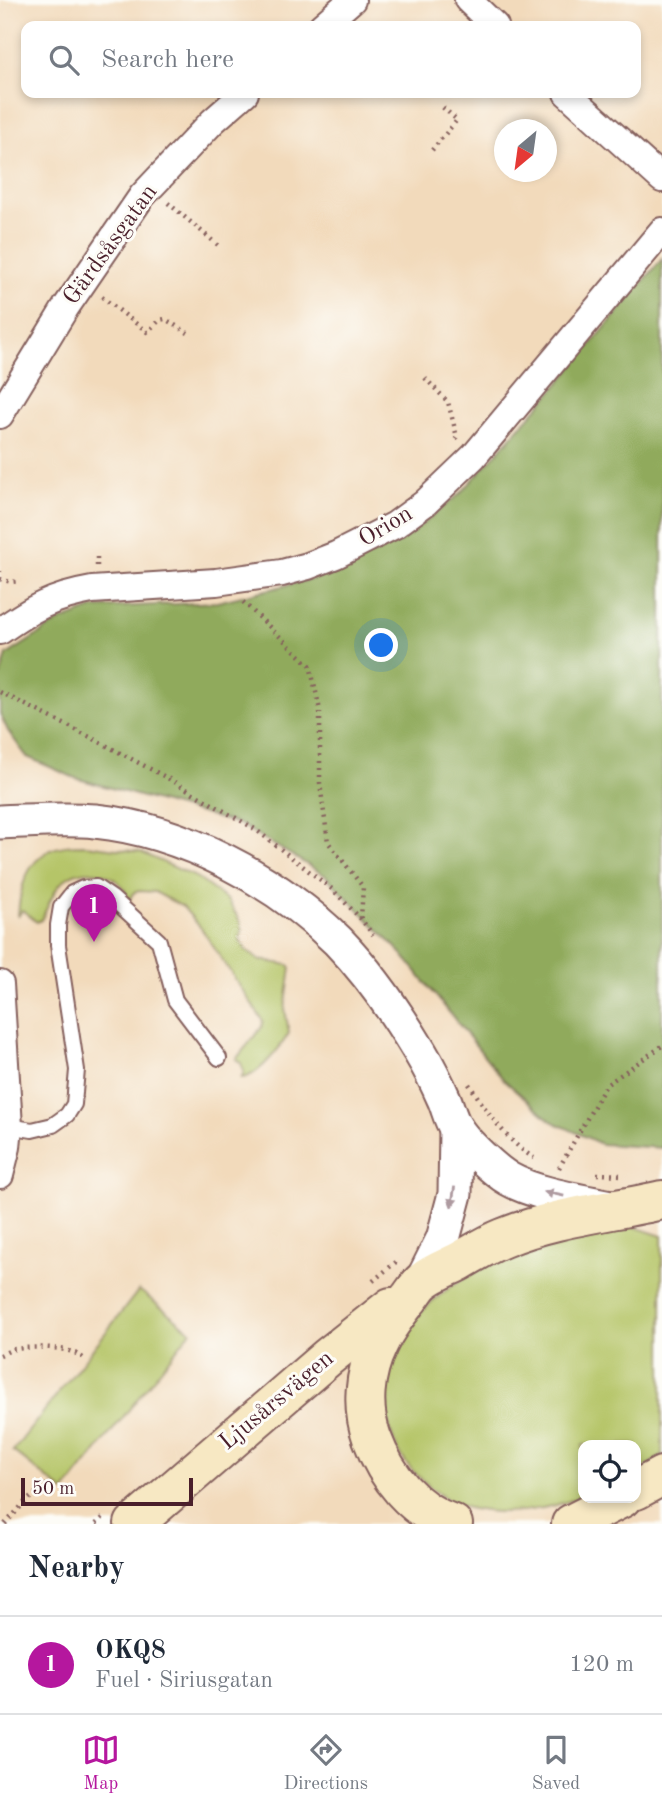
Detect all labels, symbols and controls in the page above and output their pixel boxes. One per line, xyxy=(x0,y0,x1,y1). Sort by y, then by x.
search box xyxy=(21,21,641,98)
icon: search xyxy=(45,41,83,79)
text: Search here xyxy=(101,47,234,73)
north arrow xyxy=(494,119,557,182)
street label: Gärdsåsgatan xyxy=(59,180,163,310)
street label: Orion xyxy=(355,502,417,552)
your location xyxy=(364,628,398,662)
pin: 1 xyxy=(71,884,117,942)
one-way arrow xyxy=(447,1186,458,1208)
one-way arrow xyxy=(543,1189,565,1200)
street label: Ljusårsvägen xyxy=(215,1347,339,1455)
map controls xyxy=(578,1440,641,1503)
button: locate xyxy=(578,1440,641,1503)
scale bar xyxy=(21,1475,192,1507)
text: 50 m xyxy=(32,1480,74,1499)
text: Nearby xyxy=(28,1554,125,1584)
text: OKQ8 xyxy=(95,1638,166,1664)
text: 1 xyxy=(44,1653,58,1676)
text: 120 m xyxy=(569,1653,634,1676)
text: Fuel · Siriusgatan xyxy=(95,1669,273,1692)
tab: Map xyxy=(82,1731,120,1796)
tab: Directions xyxy=(284,1731,368,1796)
tab: Saved xyxy=(532,1731,580,1796)

